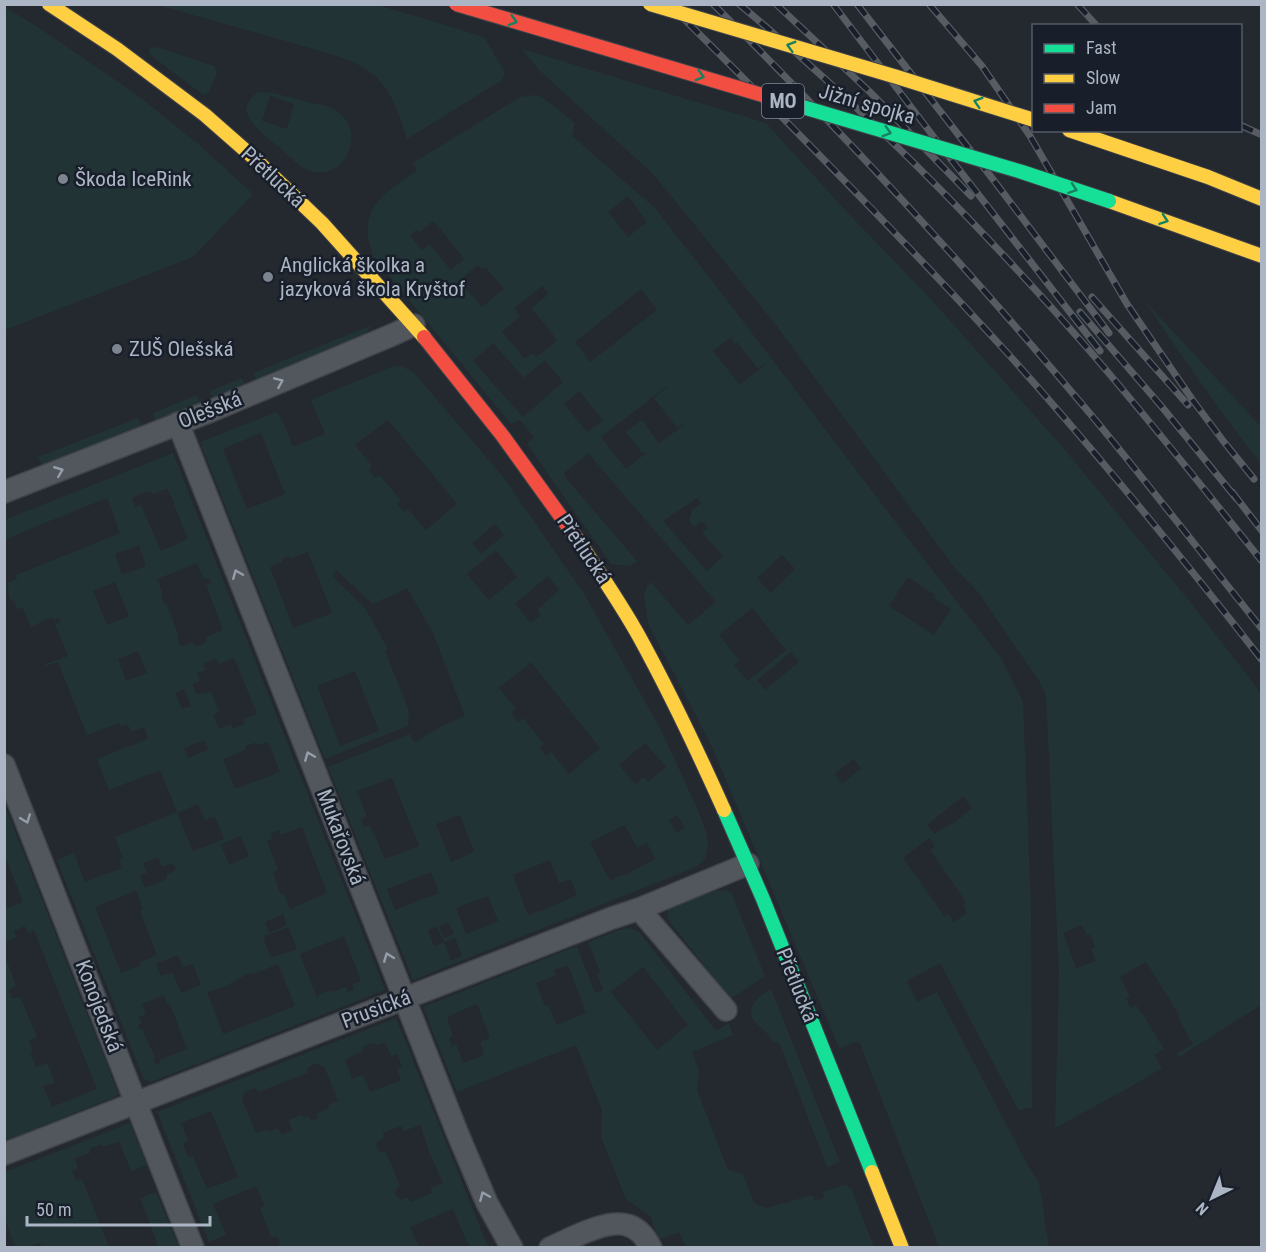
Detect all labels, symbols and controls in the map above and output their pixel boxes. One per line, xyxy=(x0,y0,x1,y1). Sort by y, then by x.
one-way arrow xyxy=(507,14,518,26)
legend xyxy=(1032,24,1242,132)
text: Fast xyxy=(1086,37,1117,58)
one-way arrow xyxy=(786,41,797,53)
text: Slow xyxy=(1086,67,1121,88)
one-way arrow xyxy=(694,69,705,81)
street label: Jižní spojka xyxy=(816,79,918,129)
road number: MO xyxy=(762,84,804,118)
one-way arrow xyxy=(973,97,984,109)
text: Jam xyxy=(1086,97,1117,118)
one-way arrow xyxy=(881,125,891,137)
street label: Přetlucká xyxy=(236,142,310,212)
place label: Škoda IceRink xyxy=(75,167,192,191)
marker: Škoda IceRink xyxy=(56,172,70,186)
one-way arrow xyxy=(1067,182,1078,194)
one-way arrow xyxy=(1159,213,1169,225)
place label: Anglická školka a jazyková škola Kryštof xyxy=(279,253,465,301)
marker: Anglická školka a jazyková škola Kryštof xyxy=(261,270,275,284)
place label: ZUŠ Olešská xyxy=(129,337,233,361)
marker: ZUŠ Olešská xyxy=(110,342,124,356)
one-way arrow xyxy=(272,377,283,389)
street label: Olešská xyxy=(175,387,245,433)
one-way arrow xyxy=(53,465,64,478)
street label: Přetlucká xyxy=(552,510,616,588)
one-way arrow xyxy=(232,570,244,581)
one-way arrow xyxy=(303,751,316,762)
street label: Mukařovská xyxy=(312,786,370,888)
one-way arrow xyxy=(19,813,31,824)
street label: Přetlucká xyxy=(771,944,823,1026)
one-way arrow xyxy=(383,952,395,963)
street label: Konojedská xyxy=(71,957,127,1055)
street label: Prusická xyxy=(338,985,414,1033)
north arrow xyxy=(1182,1168,1242,1228)
scale bar xyxy=(27,1189,210,1227)
one-way arrow xyxy=(479,1192,491,1203)
text: N xyxy=(1192,1198,1212,1219)
text: 50 m xyxy=(36,1199,71,1220)

